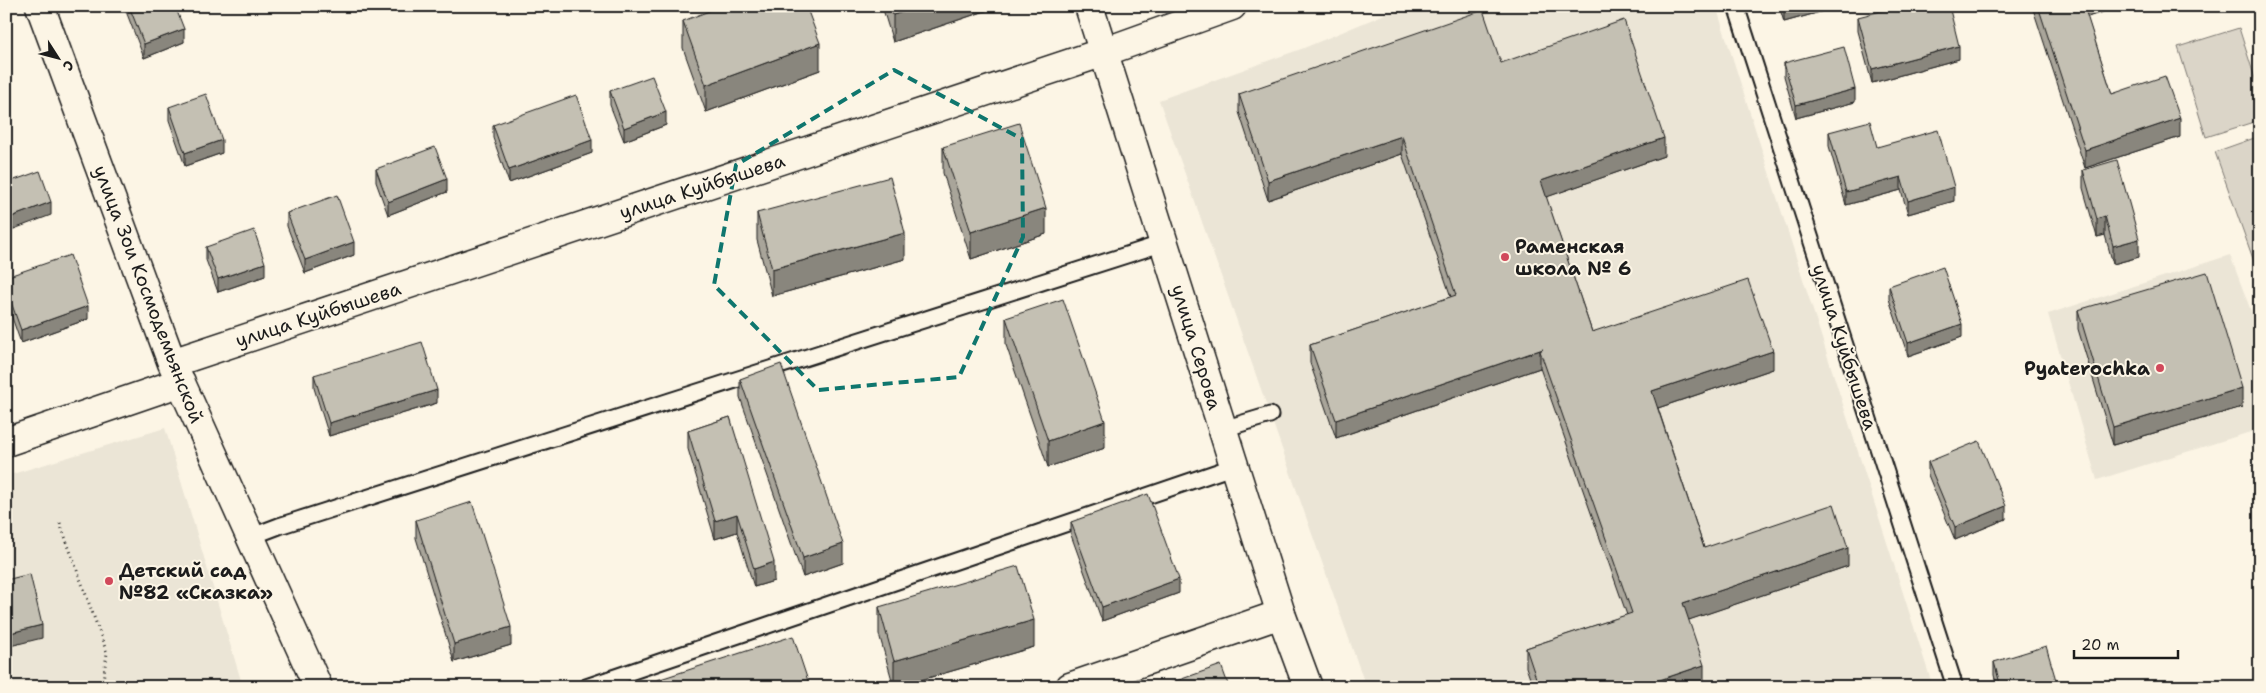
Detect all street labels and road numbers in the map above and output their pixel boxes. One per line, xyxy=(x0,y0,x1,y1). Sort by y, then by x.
street label: улица Куйбышева xyxy=(616,148,788,225)
street label: улица Зои Космодемьянской xyxy=(88,162,209,427)
street label: улица Куйбышева xyxy=(1806,261,1883,433)
street label: улица Куйбышева xyxy=(232,276,404,353)
street label: улица Серова xyxy=(1166,281,1227,413)

